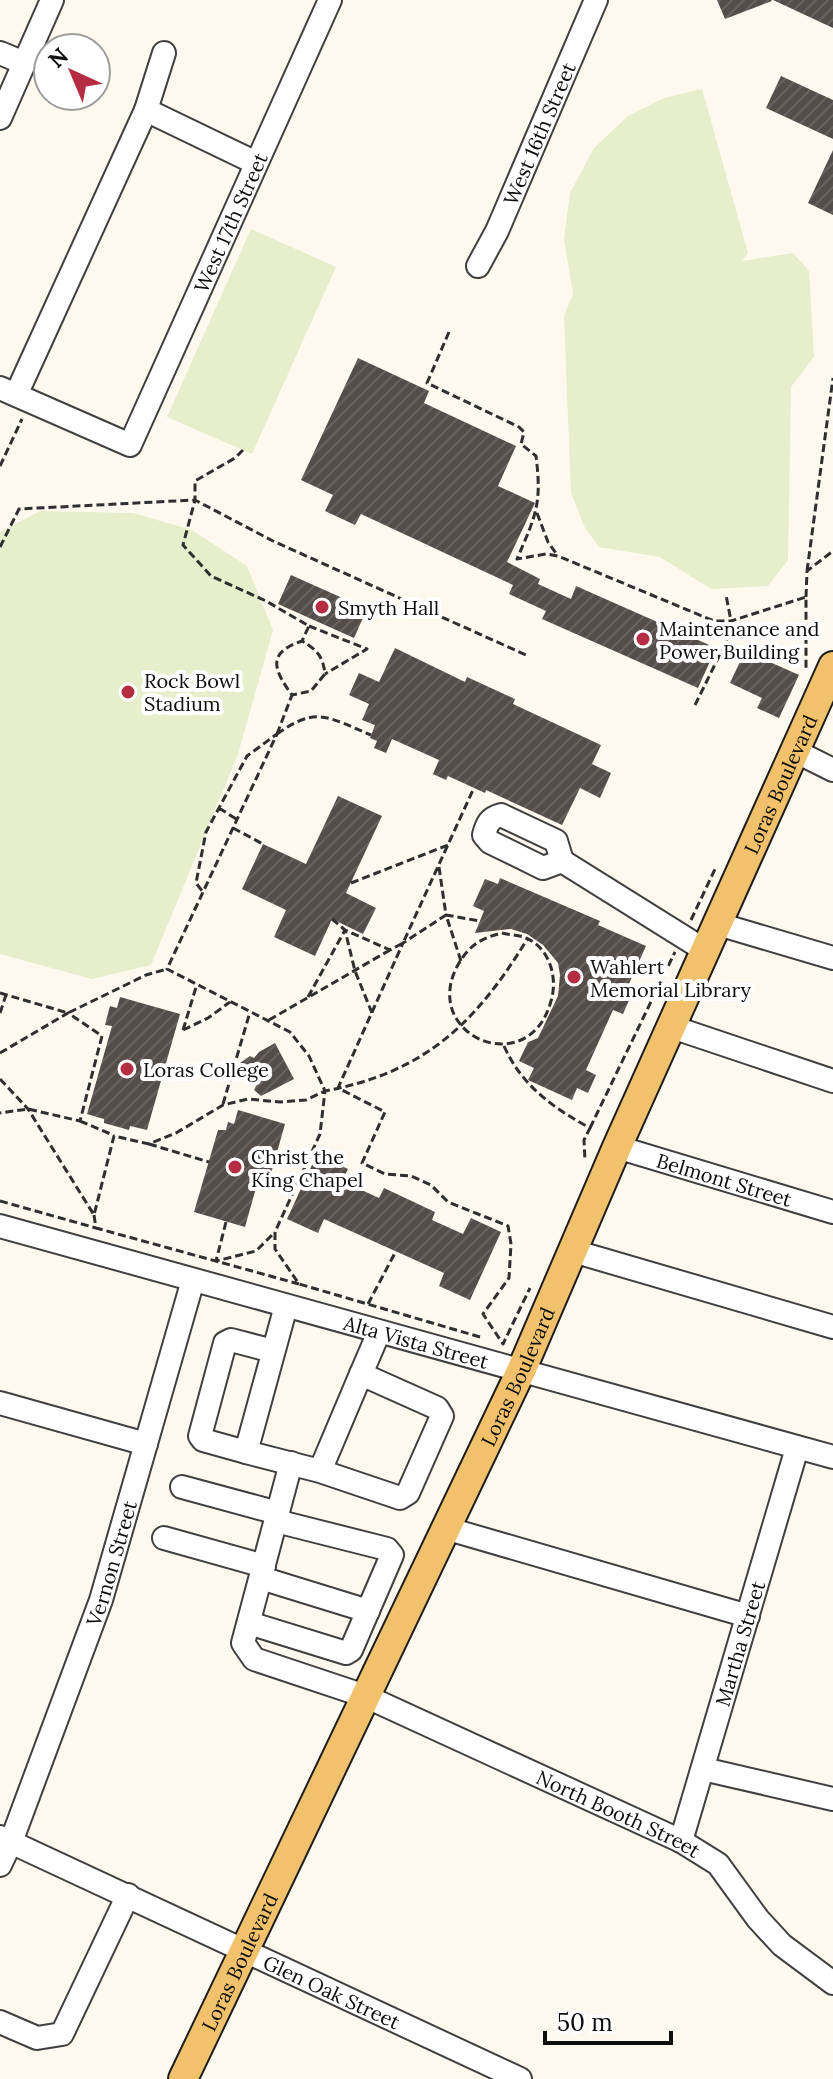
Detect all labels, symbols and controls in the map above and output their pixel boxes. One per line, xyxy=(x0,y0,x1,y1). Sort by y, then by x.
north arrow xyxy=(32,32,112,112)
text: N xyxy=(42,42,74,74)
street label: West 16th Street xyxy=(497,58,581,209)
street label: West 17th Street xyxy=(188,148,272,296)
place label: Smyth Hall xyxy=(338,595,439,620)
marker: Smyth Hall xyxy=(313,598,331,616)
place label: Maintenance and Power Building xyxy=(659,616,820,664)
marker: Maintenance and Power Building xyxy=(634,630,652,648)
place label: Rock Bowl Stadium xyxy=(144,668,240,716)
marker: Rock Bowl Stadium xyxy=(119,683,137,701)
street label: Loras Boulevard xyxy=(738,711,822,858)
place label: Wahlert Memorial Library xyxy=(590,954,752,1002)
marker: Wahlert Memorial Library xyxy=(565,968,583,986)
place label: Loras College xyxy=(143,1057,269,1082)
marker: Loras College xyxy=(118,1060,136,1078)
place label: Christ the King Chapel xyxy=(251,1144,363,1192)
street label: Belmont Street xyxy=(654,1147,795,1211)
marker: Christ the King Chapel xyxy=(226,1158,244,1176)
street label: Loras Boulevard xyxy=(475,1303,559,1450)
street label: Alta Vista Street xyxy=(340,1309,492,1373)
street label: Vernon Street xyxy=(80,1497,142,1630)
street label: Martha Street xyxy=(709,1578,770,1709)
street label: North Booth Street xyxy=(533,1764,705,1863)
street label: Loras Boulevard xyxy=(195,1889,283,2035)
street label: Glen Oak Street xyxy=(259,1949,404,2034)
scale bar xyxy=(545,1995,671,2045)
text: 50 m xyxy=(557,2007,613,2038)

